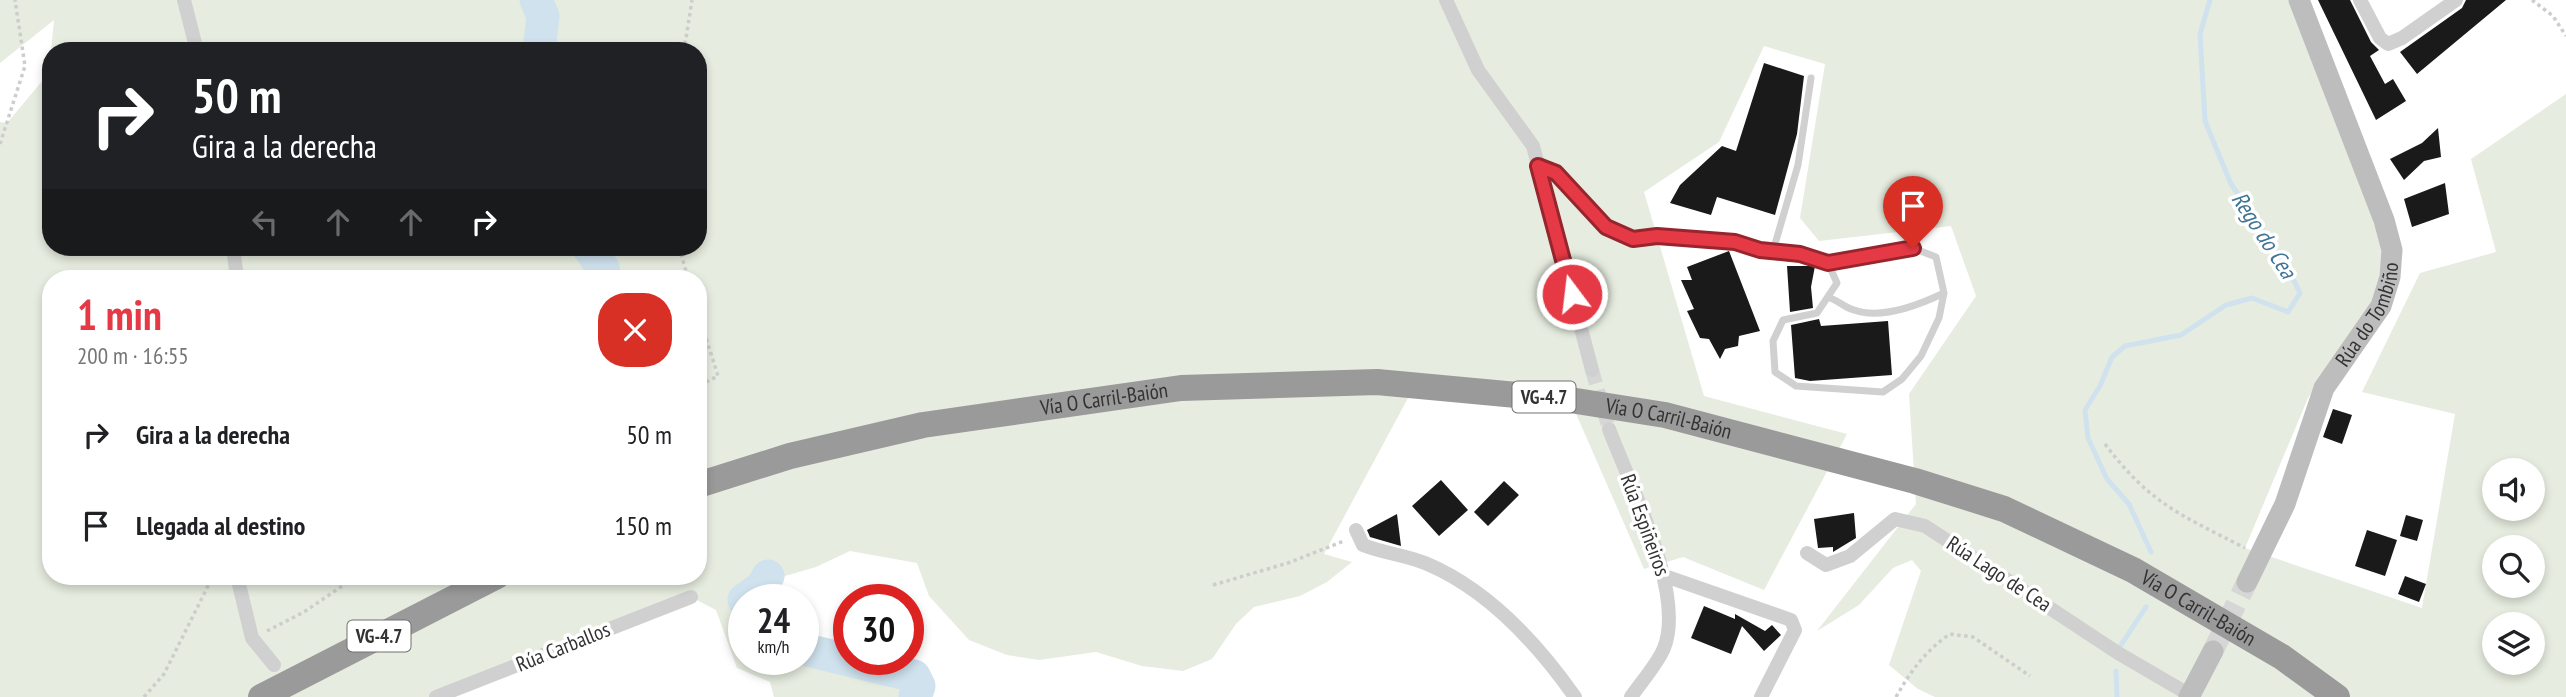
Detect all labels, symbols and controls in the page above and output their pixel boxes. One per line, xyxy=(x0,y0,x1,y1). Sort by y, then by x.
text: 50 m xyxy=(192,63,281,127)
icon: right xyxy=(77,70,168,161)
text: Gira a la derecha xyxy=(192,125,377,167)
pin xyxy=(1883,176,1943,248)
water label: Rego do Cea xyxy=(2226,186,2304,285)
icon: arrive xyxy=(1894,187,1932,225)
icon: left xyxy=(246,203,284,241)
icon: ahead xyxy=(319,203,357,241)
icon: ahead xyxy=(392,203,430,241)
icon: right xyxy=(465,203,503,241)
position arrow xyxy=(1535,257,1609,331)
street label: Rúa do Tombiño xyxy=(2329,261,2404,372)
text: 1 min xyxy=(77,287,162,342)
button: close xyxy=(598,293,672,367)
text: 200 m · 16:55 xyxy=(77,341,189,370)
street label: Vía O Carril-Baión xyxy=(1038,376,1170,421)
road number: VG-4.7 xyxy=(1512,382,1576,412)
street label: Vía O Carril-Baión xyxy=(1603,392,1735,445)
icon: right xyxy=(77,416,115,454)
text: Gira a la derecha xyxy=(136,418,290,451)
text: 50 m xyxy=(626,418,672,451)
map controls xyxy=(2482,458,2545,675)
button: sound xyxy=(2482,458,2545,521)
street label: Rúa Espiñeiros xyxy=(1615,470,1676,579)
icon: arrive xyxy=(77,507,115,545)
text: Llegada al destino xyxy=(136,509,305,542)
text: 150 m xyxy=(614,509,672,542)
street label: Rúa Lago de Cea xyxy=(1942,530,2057,618)
button: search xyxy=(2482,535,2545,598)
street label: Vía O Carril-Baión xyxy=(2135,563,2261,652)
speed limit sign: 30 xyxy=(833,584,924,675)
text: 24 xyxy=(757,597,790,643)
button: layers xyxy=(2482,612,2545,675)
street label: Rúa Carballos xyxy=(512,615,614,678)
road number: VG-4.7 xyxy=(348,621,410,652)
text: km/h xyxy=(758,635,789,658)

